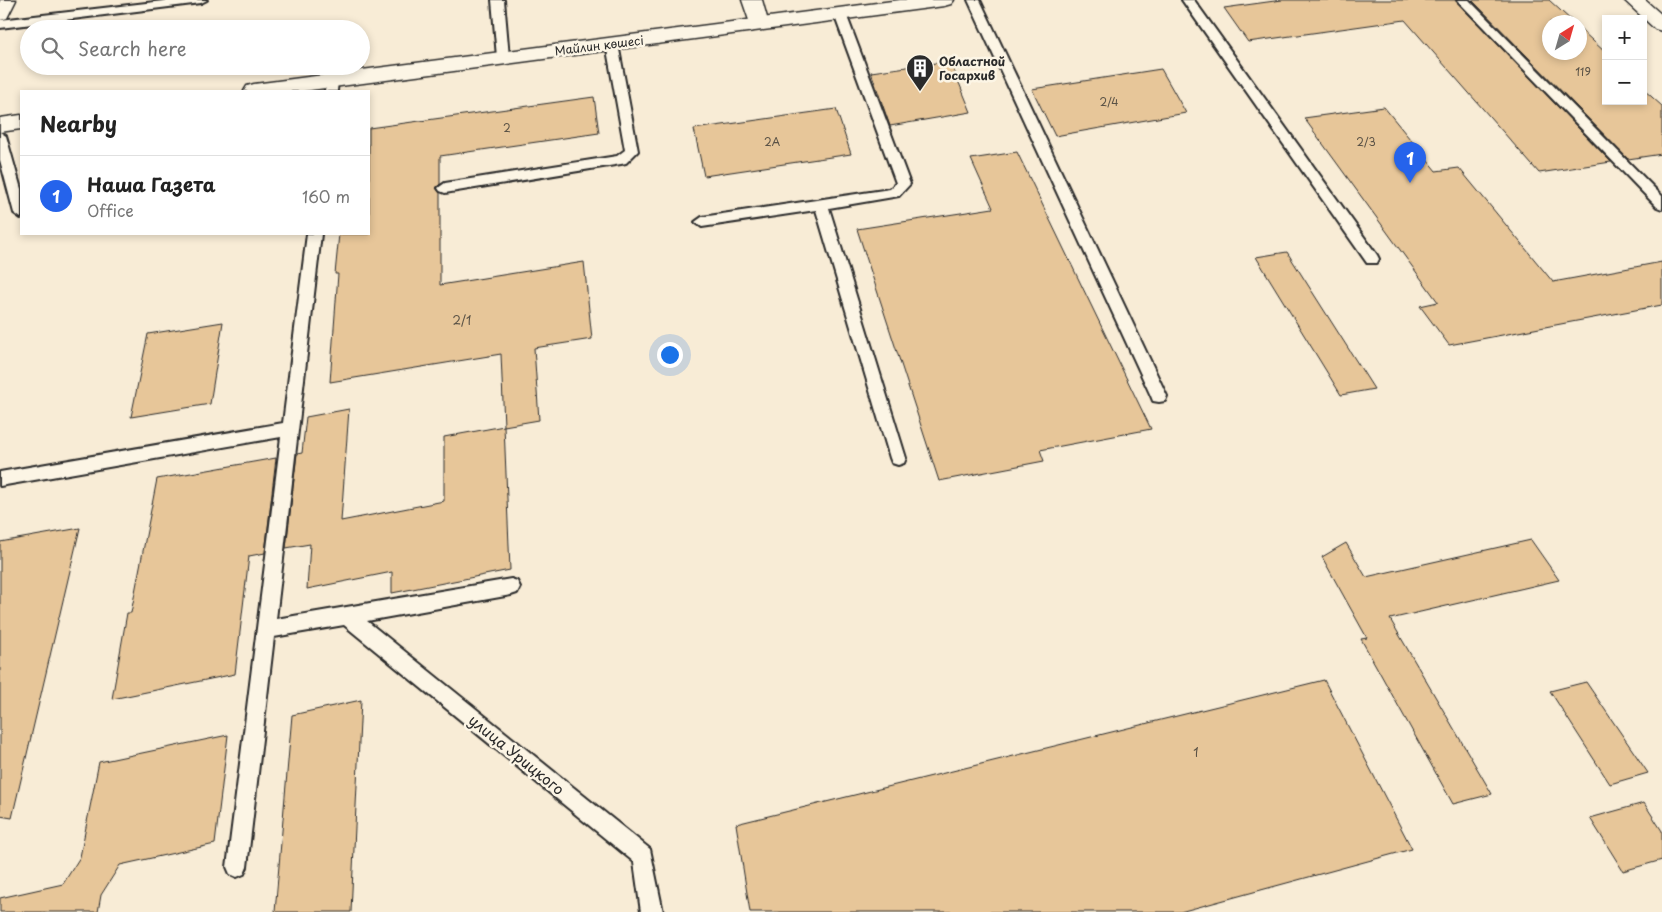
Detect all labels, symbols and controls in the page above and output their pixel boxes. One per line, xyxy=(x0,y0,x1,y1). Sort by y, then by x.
north arrow xyxy=(1542,15,1587,60)
map controls xyxy=(1602,15,1647,105)
button: + xyxy=(1602,15,1647,60)
search box xyxy=(20,20,370,75)
street label: Майлин көшесі xyxy=(553,31,645,59)
icon: search xyxy=(38,34,66,62)
text: Search here xyxy=(78,34,187,62)
place label: Областной Госархив xyxy=(939,52,1005,84)
building icon: Областной Госархив xyxy=(905,53,935,92)
button: − xyxy=(1602,60,1647,105)
house number: 119 xyxy=(1575,63,1591,80)
house number: 2/4 xyxy=(1099,93,1119,110)
text: Nearby xyxy=(40,107,117,139)
house number: 2 xyxy=(503,119,511,136)
house number: 2А xyxy=(764,133,781,150)
house number: 2/3 xyxy=(1356,133,1376,150)
pin: 1 xyxy=(1394,142,1426,183)
text: Наша Газета xyxy=(87,170,216,198)
text: 1 xyxy=(52,184,60,208)
text: 160 m xyxy=(302,184,350,208)
text: Office xyxy=(87,198,134,222)
house number: 2/1 xyxy=(453,311,471,329)
your location xyxy=(657,342,683,368)
street label: улица Урицкого xyxy=(464,708,570,800)
house number: 1 xyxy=(1193,743,1199,761)

